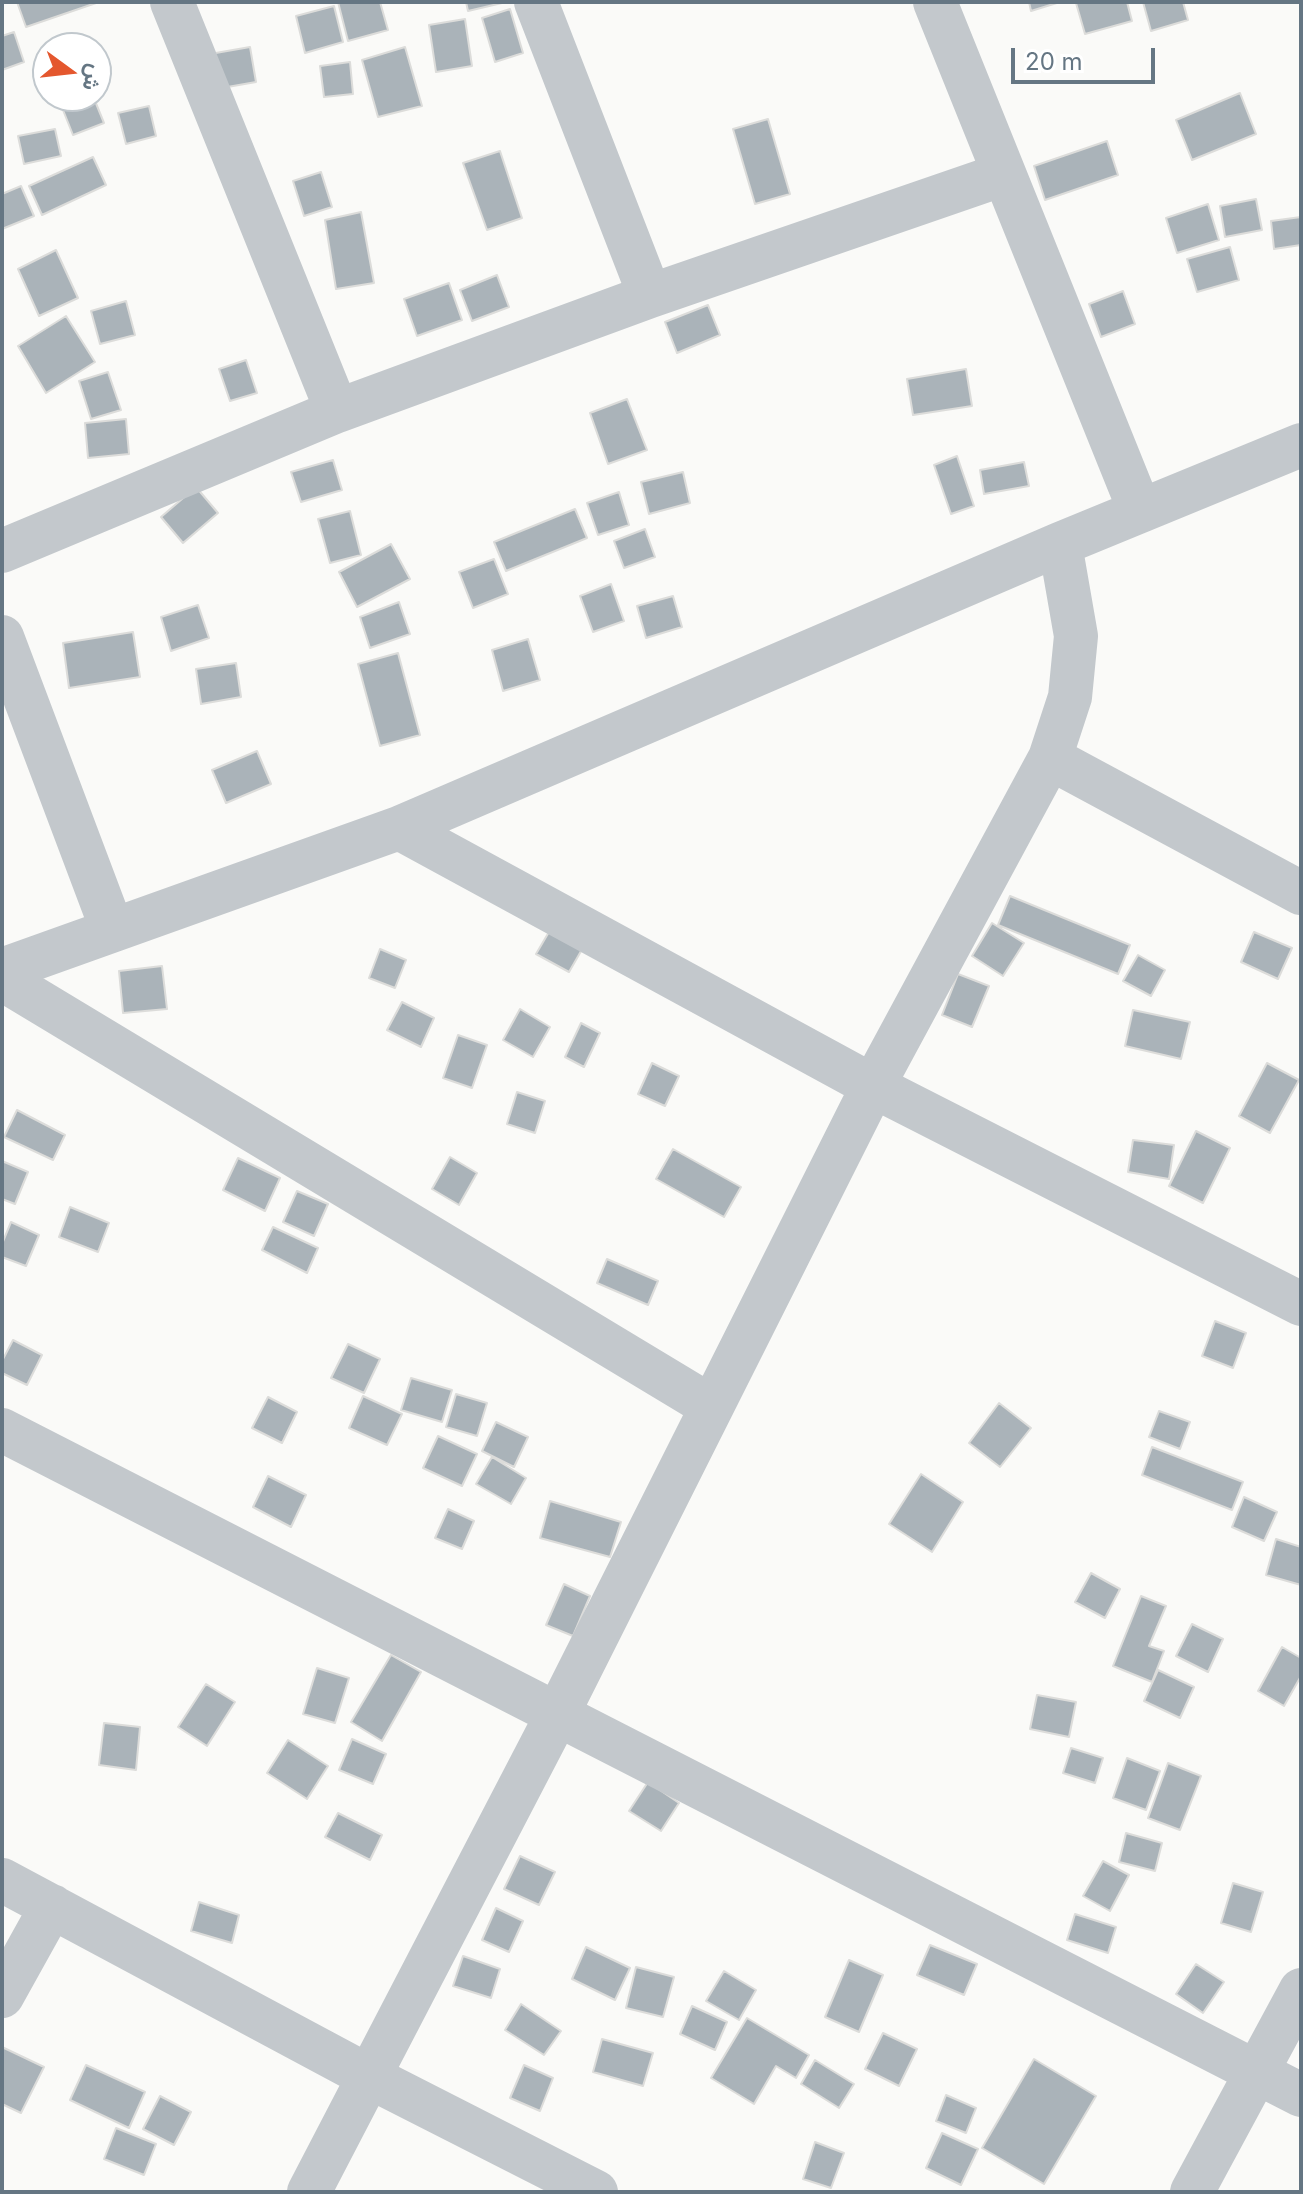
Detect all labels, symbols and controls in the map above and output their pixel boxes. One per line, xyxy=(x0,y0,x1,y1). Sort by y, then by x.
north arrow xyxy=(32,32,112,112)
scale bar xyxy=(1015,32,1159,82)
text: 20 m xyxy=(1025,47,1083,76)
text: ش xyxy=(77,62,109,94)

